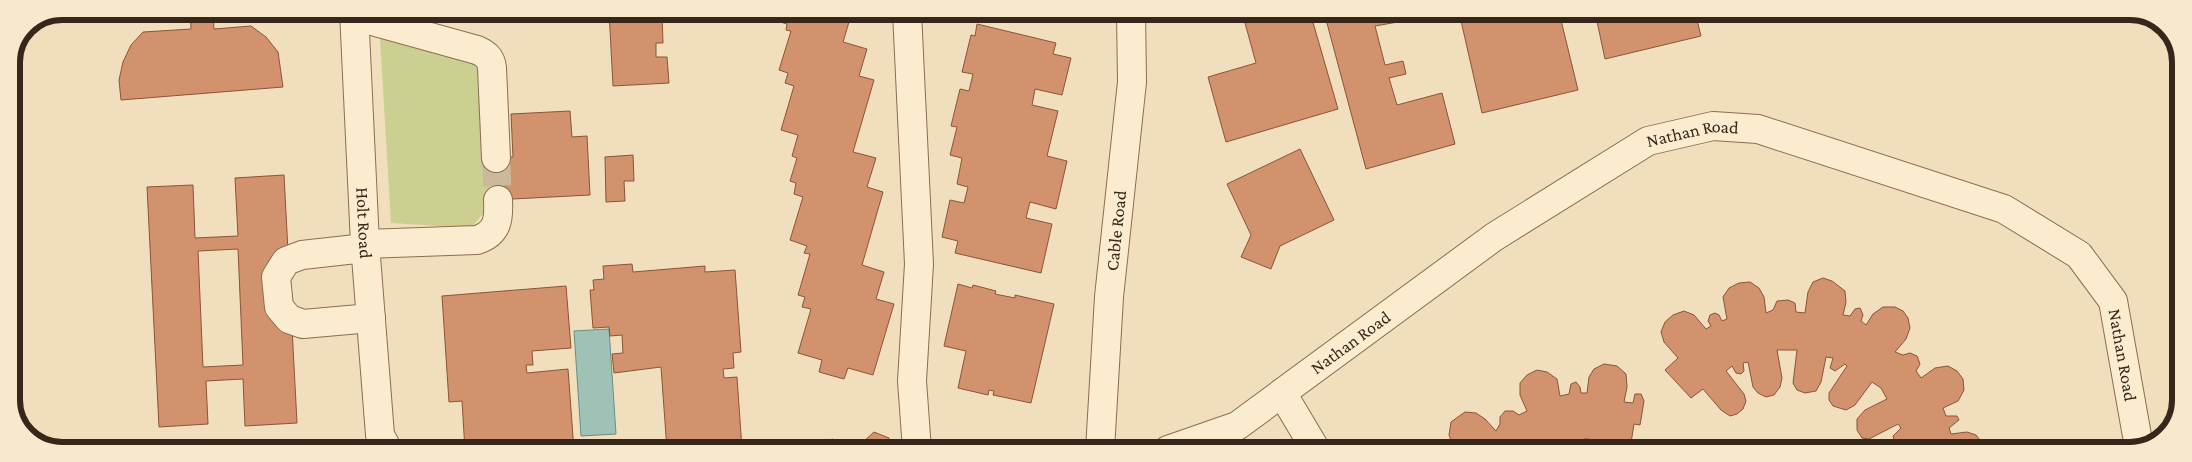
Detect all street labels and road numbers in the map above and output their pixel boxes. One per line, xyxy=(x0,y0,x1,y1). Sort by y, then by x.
street label: Nathan Road xyxy=(1644,116,1740,151)
street label: Holt Road xyxy=(352,187,376,260)
street label: Cable Road xyxy=(1102,189,1130,272)
street label: Nathan Road xyxy=(1307,306,1395,378)
street label: Nathan Road xyxy=(2105,307,2141,403)

